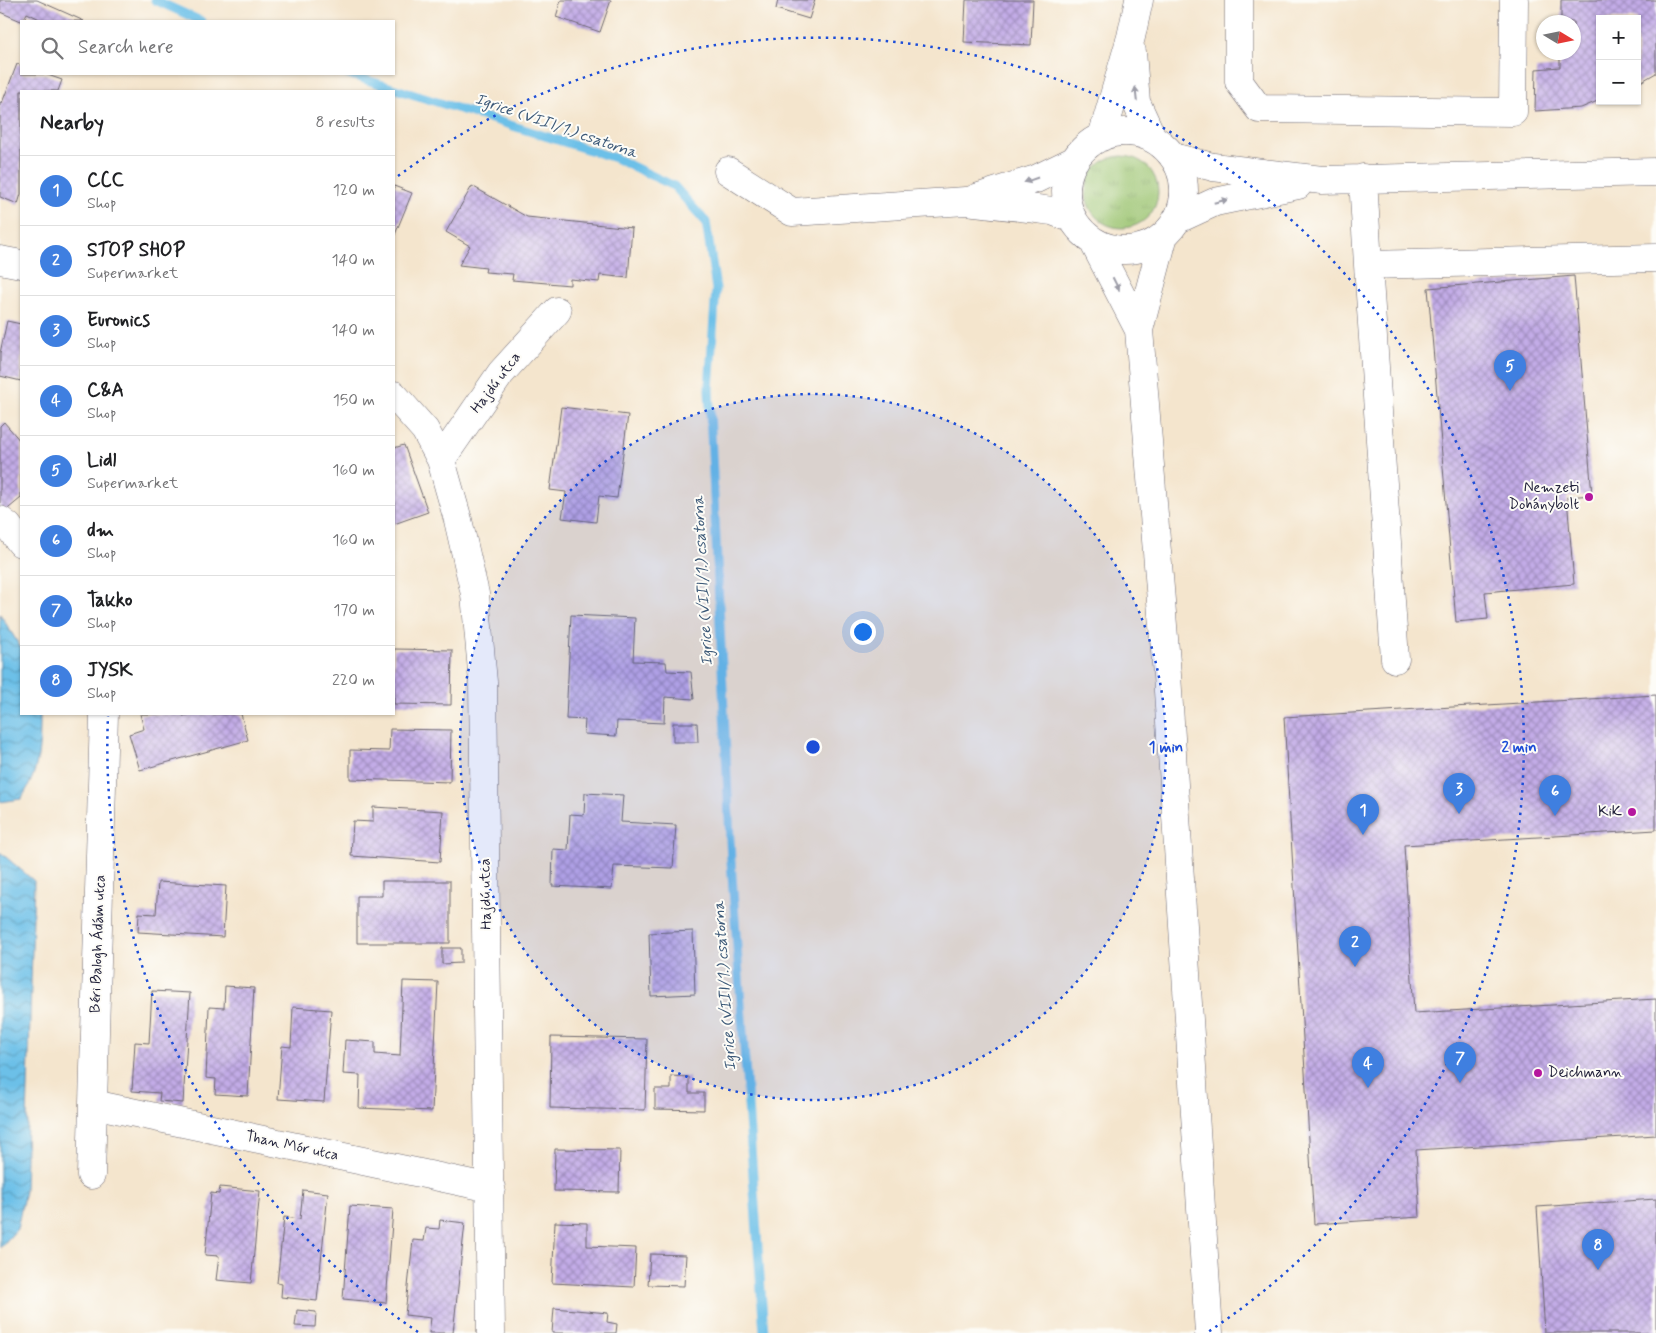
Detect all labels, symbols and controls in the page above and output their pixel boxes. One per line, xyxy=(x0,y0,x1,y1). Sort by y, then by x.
north arrow xyxy=(1536,15,1581,60)
map controls xyxy=(1596,15,1641,105)
button: + xyxy=(1596,15,1641,60)
search box xyxy=(20,20,395,75)
icon: search xyxy=(38,34,66,62)
text: Search here xyxy=(78,35,174,60)
button: − xyxy=(1596,60,1641,105)
one-way arrow xyxy=(1131,86,1139,102)
water label: Igrice (VIII/1.) csatorna xyxy=(472,88,641,164)
text: Nearby xyxy=(40,109,104,137)
text: 8 results xyxy=(315,112,375,133)
text: CCC xyxy=(87,168,124,193)
one-way arrow xyxy=(1023,177,1038,185)
text: 1 xyxy=(52,180,60,201)
text: 120 m xyxy=(333,180,375,201)
text: Shop xyxy=(87,193,116,214)
one-way arrow xyxy=(1213,197,1228,205)
text: STOP SHOP xyxy=(87,238,185,263)
text: 2 xyxy=(52,250,60,271)
text: 140 m xyxy=(331,250,375,271)
text: Supermarket xyxy=(87,263,178,284)
one-way arrow xyxy=(1112,277,1120,291)
text: Euronics xyxy=(87,308,150,333)
text: 3 xyxy=(52,320,60,341)
text: 140 m xyxy=(331,320,375,341)
text: Shop xyxy=(87,333,116,354)
street label: Hajdú utca xyxy=(466,348,526,418)
pin: 5 xyxy=(1494,350,1526,391)
text: C&A xyxy=(87,378,124,403)
text: 4 xyxy=(51,390,61,411)
text: 150 m xyxy=(333,390,375,411)
text: Shop xyxy=(87,403,116,424)
text: Lidl xyxy=(87,448,116,473)
text: 5 xyxy=(51,460,61,481)
text: 160 m xyxy=(332,460,375,481)
text: Supermarket xyxy=(87,473,178,494)
place label: Nemzeti Dohánybolt xyxy=(1509,478,1579,515)
marker: Nemzeti Dohánybolt xyxy=(1583,491,1595,503)
water label: Igrice (VIII/1.) csatorna xyxy=(688,494,718,666)
text: dm xyxy=(87,518,114,543)
text: 6 xyxy=(52,530,60,551)
text: 160 m xyxy=(332,530,375,551)
text: Shop xyxy=(87,543,116,564)
text: Takko xyxy=(87,588,132,613)
text: 7 xyxy=(51,600,61,621)
text: 170 m xyxy=(333,600,375,621)
text: Shop xyxy=(87,613,116,634)
your location xyxy=(850,619,876,645)
text: JYSK xyxy=(87,658,133,683)
text: 8 xyxy=(51,670,61,691)
text: 220 m xyxy=(332,670,375,691)
text: Shop xyxy=(87,683,116,704)
centre of rings xyxy=(804,738,822,756)
text: 1 min xyxy=(1149,738,1183,758)
text: 2 min xyxy=(1501,738,1537,758)
pin: 3 xyxy=(1443,773,1475,814)
pin: 6 xyxy=(1539,775,1571,816)
pin: 1 xyxy=(1347,794,1379,835)
place label: KiK xyxy=(1598,802,1622,822)
marker: KiK xyxy=(1626,806,1638,818)
street label: Hajdú utca xyxy=(475,858,497,930)
street label: Béri Balogh Ádám utca xyxy=(85,874,110,1014)
water label: Igrice (VIII/1.) csatorna xyxy=(709,899,741,1071)
pin: 2 xyxy=(1339,926,1371,967)
pin: 7 xyxy=(1444,1042,1476,1083)
pin: 4 xyxy=(1352,1047,1384,1088)
place label: Deichmann xyxy=(1548,1063,1623,1083)
marker: Deichmann xyxy=(1532,1067,1544,1079)
street label: Than Mór utca xyxy=(244,1126,340,1166)
pin: 8 xyxy=(1582,1229,1614,1270)

